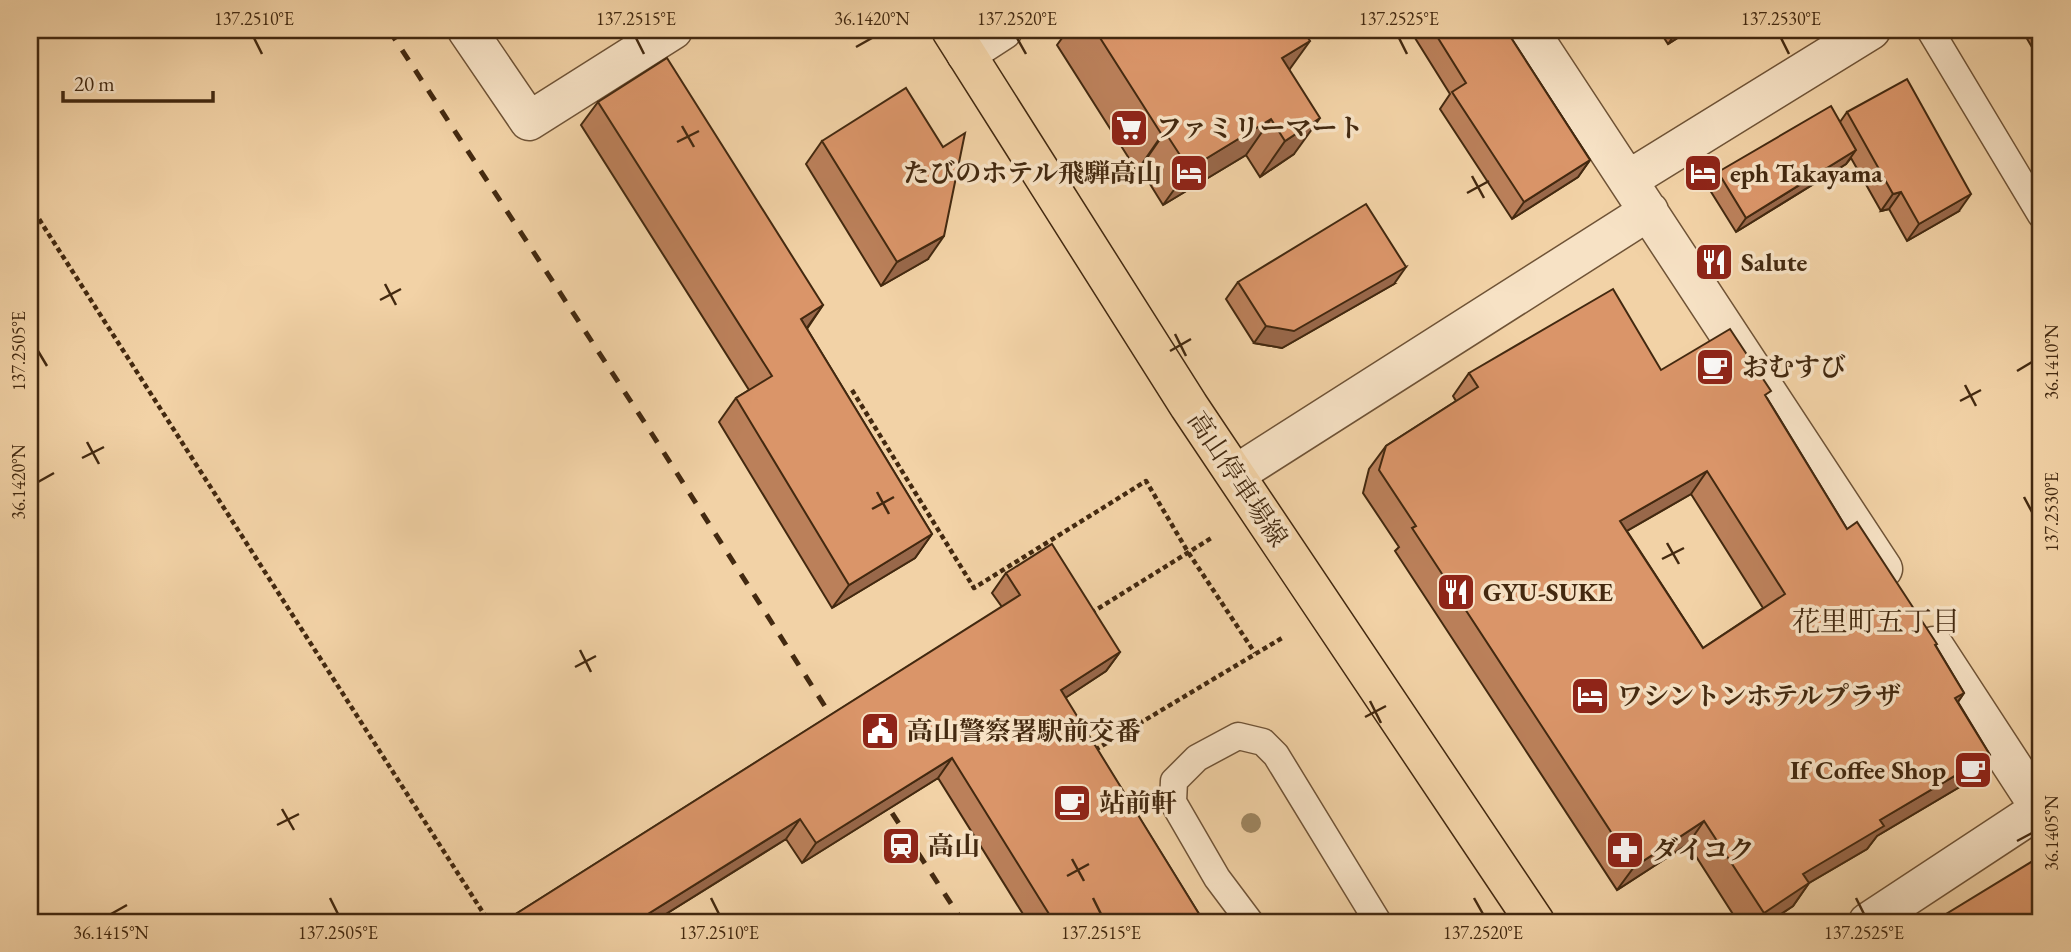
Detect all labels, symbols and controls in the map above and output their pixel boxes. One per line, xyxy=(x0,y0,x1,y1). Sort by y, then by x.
text: 137.2510°E xyxy=(214,7,294,30)
text: 137.2515°E xyxy=(596,7,676,30)
text: 36.1420°N xyxy=(834,7,910,30)
text: 137.2520°E xyxy=(977,7,1057,30)
text: 137.2525°E xyxy=(1359,7,1439,30)
text: 137.2530°E xyxy=(1741,7,1821,30)
scale bar xyxy=(63,60,214,104)
text: 20 m xyxy=(74,70,115,97)
supermarket icon: ファミリーマート xyxy=(1108,107,1150,149)
place label: ファミリーマート xyxy=(1156,111,1363,145)
hotel icon: たびのホテル飛騨高山 xyxy=(1168,152,1210,194)
hotel icon: eph Takayama xyxy=(1682,152,1724,194)
place label: たびのホテル飛騨高山 xyxy=(903,156,1162,190)
place label: eph Takayama xyxy=(1730,156,1883,190)
restaurant icon: Salute xyxy=(1693,241,1735,283)
place label: Salute xyxy=(1741,245,1808,279)
text: 137.2505°E xyxy=(7,311,30,391)
text: 36.1410°N xyxy=(2040,324,2063,400)
cafe icon: おむすび xyxy=(1694,346,1736,388)
place label: おむすび xyxy=(1742,350,1846,384)
street label: 高山停車場線 xyxy=(1180,405,1296,553)
text: 36.1420°N xyxy=(7,444,30,520)
text: 137.2530°E xyxy=(2040,472,2063,552)
restaurant icon: GYU-SUKE xyxy=(1435,571,1477,613)
place label: GYU-SUKE xyxy=(1483,575,1613,609)
district label: 花里町五丁目 xyxy=(1792,603,1960,639)
hotel icon: ワシントンホテルプラザ xyxy=(1569,675,1611,717)
place label: ワシントンホテルプラザ xyxy=(1617,679,1901,713)
public building icon: 高山警察署駅前交番 xyxy=(859,710,901,752)
place label: 高山警察署駅前交番 xyxy=(907,714,1141,748)
cafe icon: If Coffee Shop xyxy=(1952,749,1994,791)
place label: If Coffee Shop xyxy=(1790,753,1946,787)
cafe icon: 站前軒 xyxy=(1051,782,1093,824)
place label: 站前軒 xyxy=(1099,786,1177,820)
text: 36.1405°N xyxy=(2040,795,2063,871)
station icon: 高山 xyxy=(880,825,922,867)
place label: 高山 xyxy=(928,829,980,863)
pharmacy icon: ダイコク xyxy=(1604,829,1646,871)
place label: ダイコク xyxy=(1652,833,1754,867)
text: 36.1415°N xyxy=(73,921,149,944)
text: 137.2505°E xyxy=(298,921,378,944)
text: 137.2510°E xyxy=(679,921,759,944)
text: 137.2515°E xyxy=(1061,921,1141,944)
text: 137.2520°E xyxy=(1443,921,1523,944)
text: 137.2525°E xyxy=(1824,921,1904,944)

